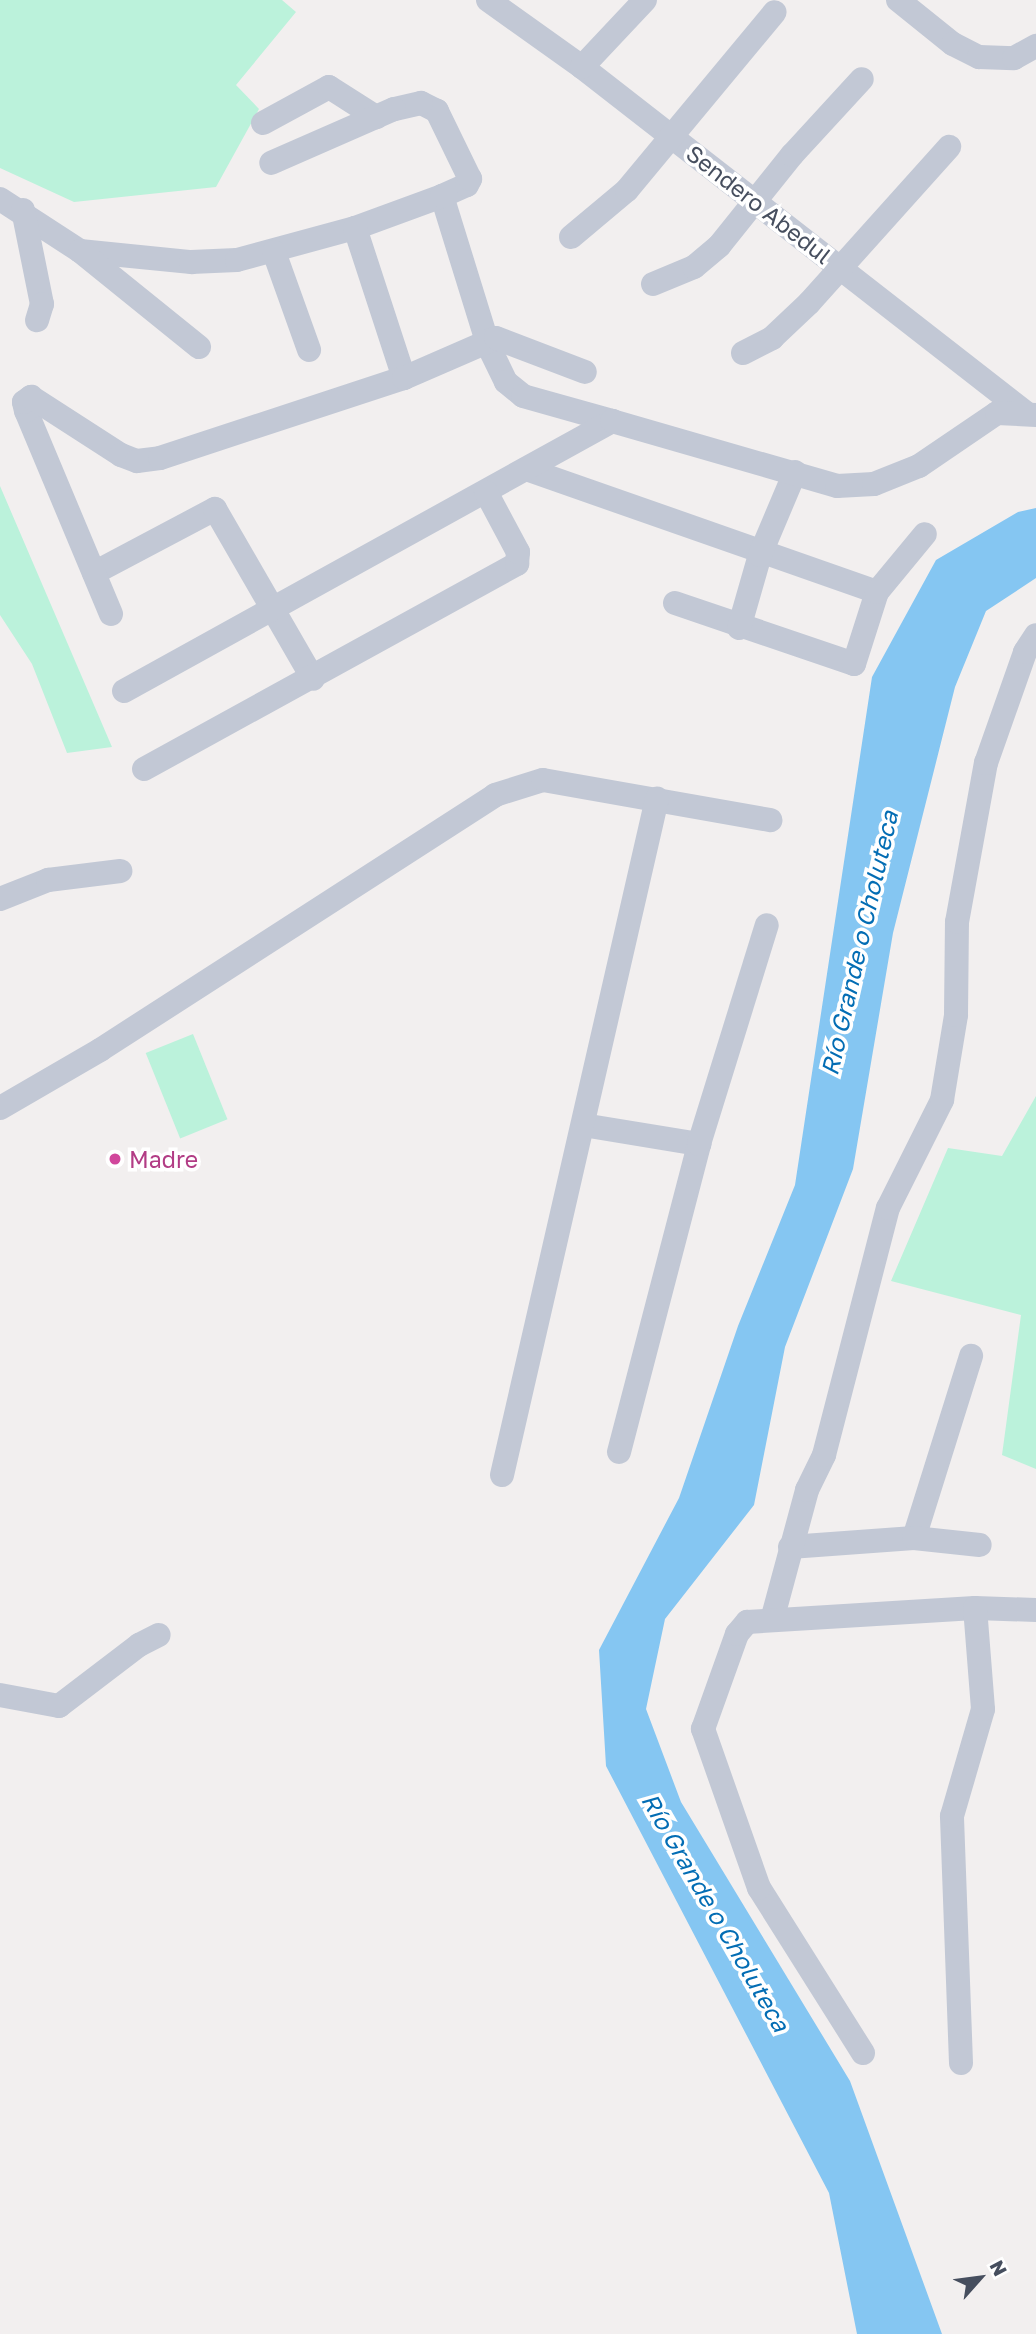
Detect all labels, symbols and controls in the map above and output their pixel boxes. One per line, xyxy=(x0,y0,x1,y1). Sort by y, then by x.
street label: Sendero Abedul xyxy=(681,139,837,269)
water label: Río Grande o Choluteca xyxy=(815,808,903,1078)
place label: Madre xyxy=(129,1145,198,1173)
marker: Madre xyxy=(107,1151,123,1167)
water label: Río Grande o Choluteca xyxy=(636,1788,796,2036)
north arrow xyxy=(945,2243,1015,2313)
text: N xyxy=(985,2256,1013,2280)

